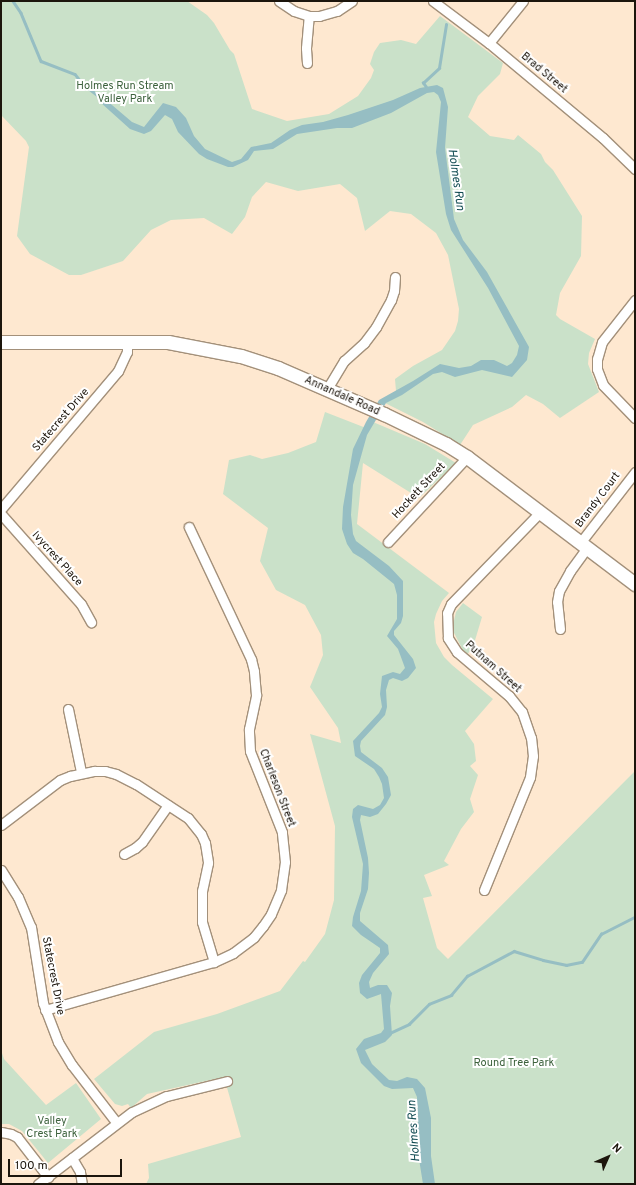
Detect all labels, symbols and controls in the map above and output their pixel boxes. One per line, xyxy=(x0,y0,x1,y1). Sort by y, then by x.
street label: Brad Street xyxy=(518,50,570,96)
park label: Holmes Run Stream Valley Park xyxy=(76,80,174,106)
water label: Holmes Run xyxy=(444,148,466,212)
street label: Annandale Road xyxy=(302,373,382,419)
street label: Statecrest Drive xyxy=(30,386,92,454)
street label: Hockett Street xyxy=(390,460,448,522)
street label: Brandy Court xyxy=(573,470,623,530)
street label: Ivycrest Place xyxy=(29,529,85,589)
street label: Putnam Street xyxy=(462,638,524,696)
street label: Charleson Street xyxy=(256,747,298,829)
street label: Statecrest Drive xyxy=(39,936,67,1016)
park label: Round Tree Park xyxy=(473,1056,555,1070)
water label: Holmes Run xyxy=(406,1100,424,1162)
park label: Valley Crest Park xyxy=(26,1115,78,1141)
north arrow xyxy=(588,1137,628,1177)
text: N xyxy=(609,1141,624,1156)
scale bar xyxy=(10,1151,124,1177)
text: 100 m xyxy=(15,1158,48,1174)

